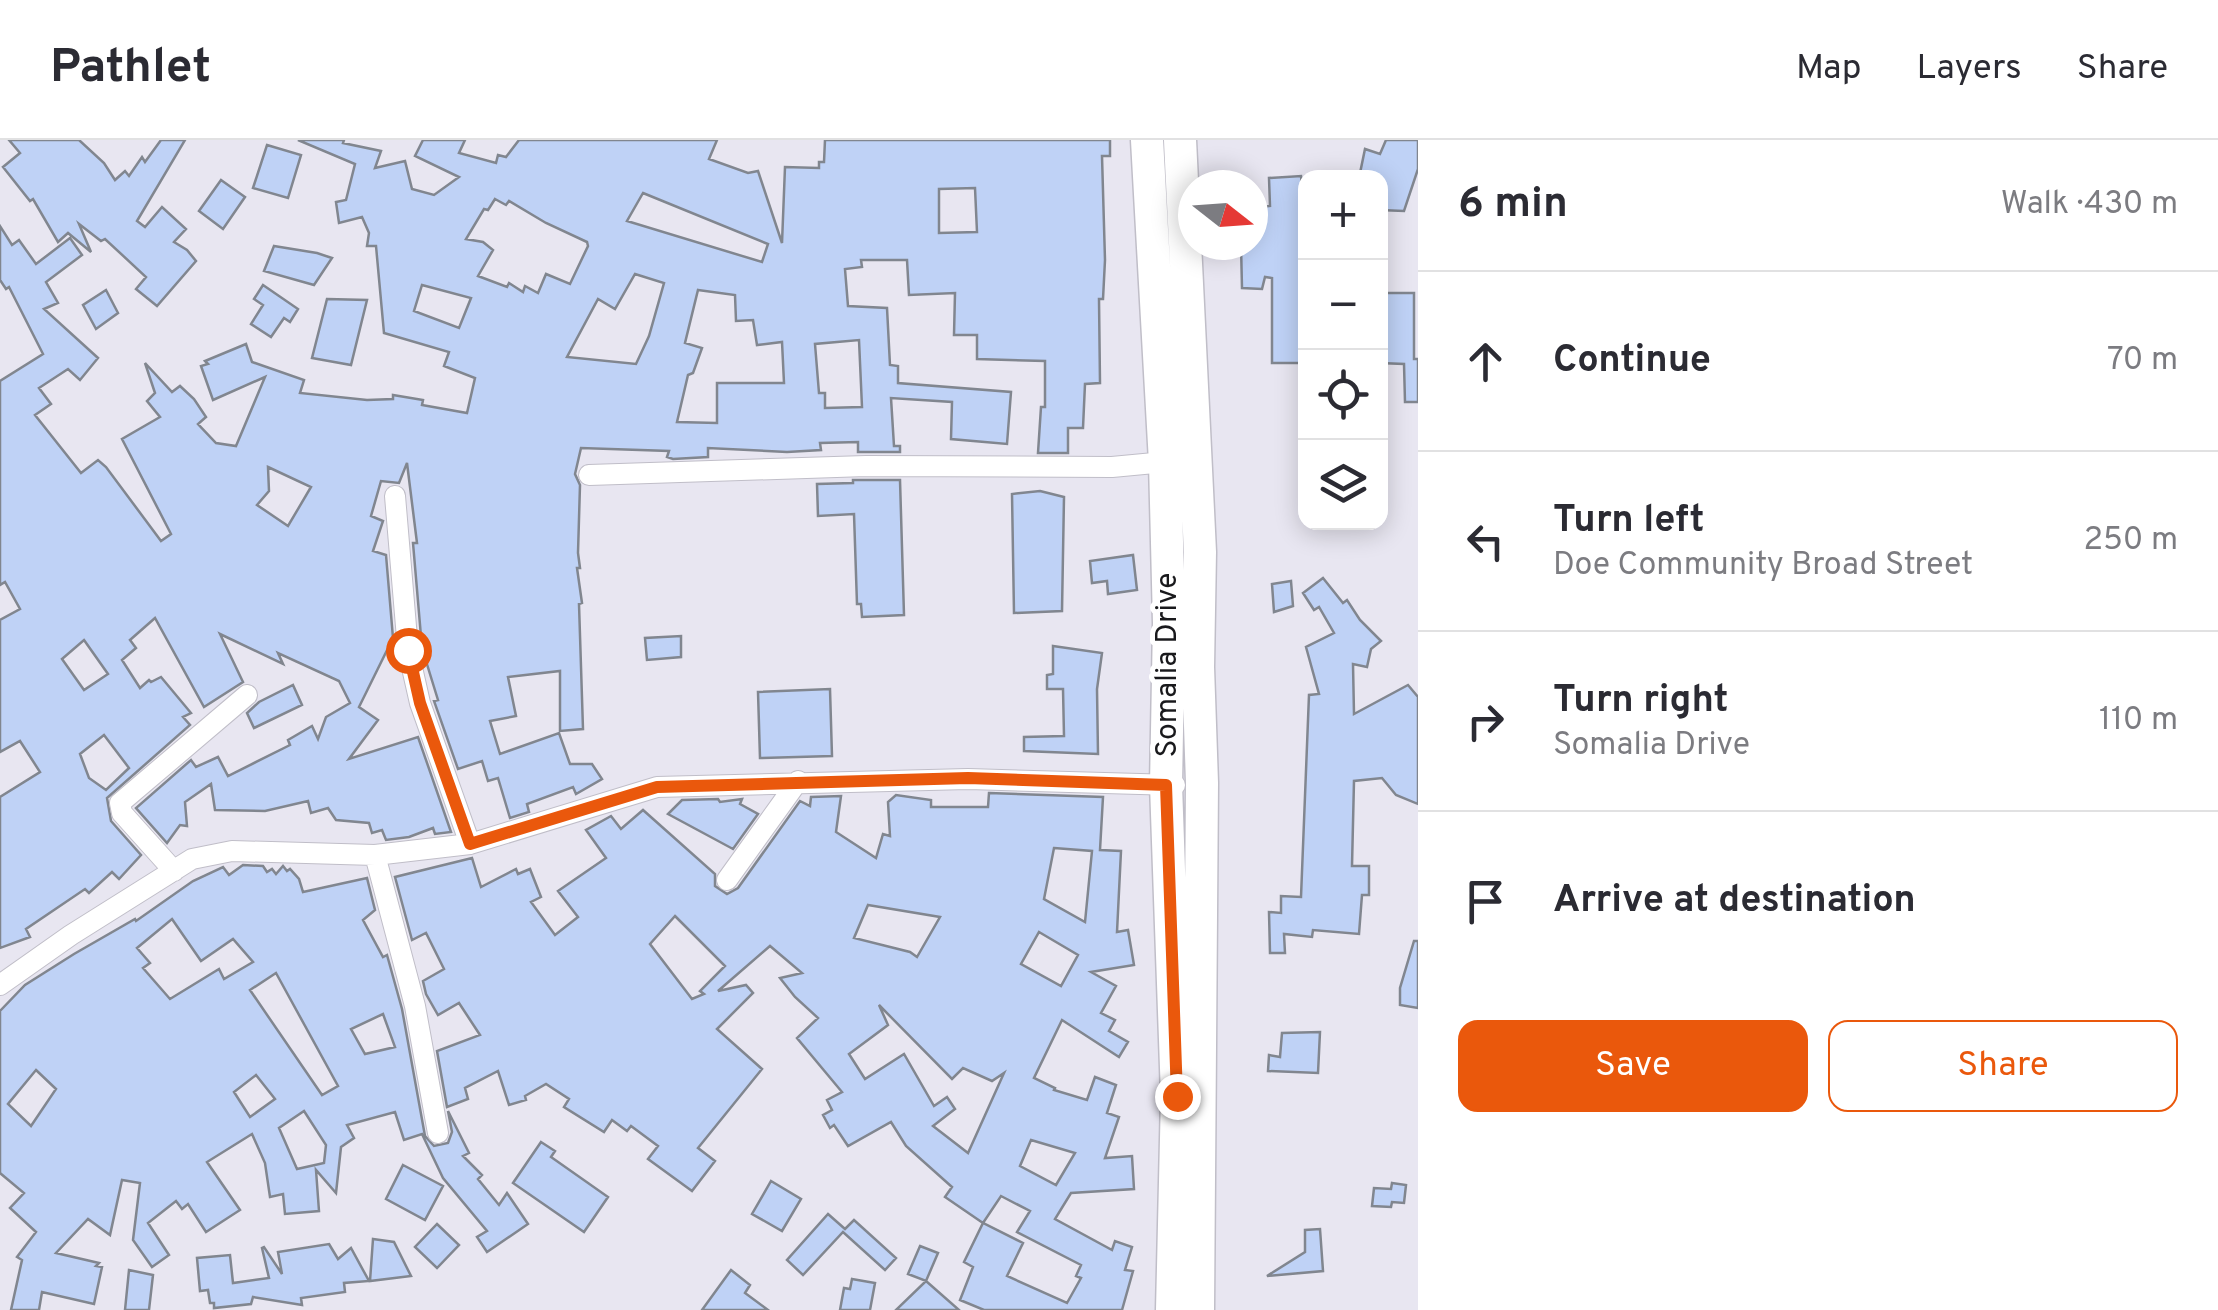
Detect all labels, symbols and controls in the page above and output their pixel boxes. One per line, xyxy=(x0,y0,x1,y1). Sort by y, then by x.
text: Pathlet xyxy=(50,39,211,99)
text: Map xyxy=(1796,47,1862,91)
text: Layers xyxy=(1917,47,2022,91)
text: Share xyxy=(2077,47,2168,91)
north arrow xyxy=(1178,170,1268,260)
map controls xyxy=(1298,170,1388,530)
button: + xyxy=(1298,170,1388,260)
text: 6 min xyxy=(1458,179,1568,232)
text: Walk · 430 m xyxy=(2001,185,2178,225)
button: − xyxy=(1298,260,1388,350)
icon: ahead xyxy=(1458,334,1513,389)
text: Continue xyxy=(1553,337,1711,386)
text: 70 m xyxy=(2107,341,2178,381)
button: locate xyxy=(1298,350,1388,440)
button: layers xyxy=(1298,440,1388,530)
text: Turn left xyxy=(1553,497,1705,546)
icon: left xyxy=(1458,514,1513,569)
text: 250 m xyxy=(2083,521,2178,561)
text: Doe Community Broad Street xyxy=(1553,546,1973,586)
street label: Somalia Drive xyxy=(1150,573,1187,757)
route start xyxy=(386,628,432,674)
text: Turn right xyxy=(1553,677,1728,726)
icon: right xyxy=(1458,694,1513,749)
text: 110 m xyxy=(2099,701,2178,741)
text: Somalia Drive xyxy=(1553,726,1750,766)
icon: arrive xyxy=(1458,874,1513,929)
text: Arrive at destination xyxy=(1553,877,1916,926)
button: Save xyxy=(1458,1020,1808,1112)
button: Share xyxy=(1828,1020,2178,1112)
route end xyxy=(1155,1074,1201,1120)

